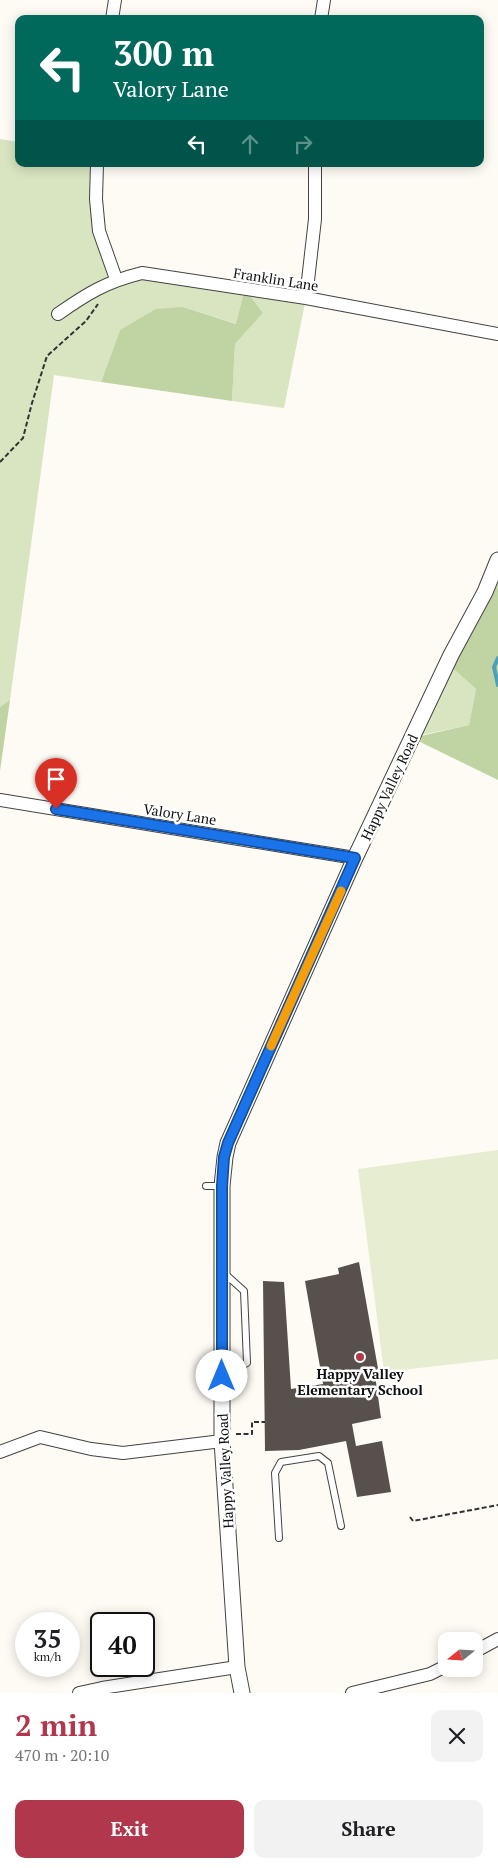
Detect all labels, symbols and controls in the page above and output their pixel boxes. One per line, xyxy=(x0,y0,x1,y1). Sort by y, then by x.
text: 300 m xyxy=(113,30,214,76)
icon: left xyxy=(30,35,95,100)
text: Valory Lane xyxy=(113,74,229,103)
icon: left xyxy=(183,130,211,158)
icon: ahead xyxy=(236,130,264,158)
icon: right xyxy=(289,130,317,158)
street label: Franklin Lane xyxy=(232,263,320,295)
street label: Happy Valley Road xyxy=(356,731,422,843)
pin xyxy=(35,758,77,809)
icon: arrive xyxy=(42,765,70,793)
street label: Valory Lane xyxy=(142,799,218,829)
position arrow xyxy=(195,1349,247,1401)
marker: Happy Valley Elementary School xyxy=(354,1351,366,1363)
place label: Happy Valley Elementary School xyxy=(297,1364,423,1399)
street label: Happy Valley Road xyxy=(212,1413,238,1529)
speed limit sign: 40 xyxy=(90,1612,155,1677)
text: 35 xyxy=(33,1622,62,1655)
north arrow xyxy=(438,1632,482,1678)
map controls xyxy=(438,1632,483,1677)
text: km/h xyxy=(34,1649,61,1664)
text: 2 min xyxy=(15,1705,97,1745)
button: close xyxy=(431,1710,483,1762)
text: 470 m · 20:10 xyxy=(15,1744,109,1766)
button: Exit xyxy=(15,1800,244,1858)
button: Share xyxy=(254,1800,483,1858)

